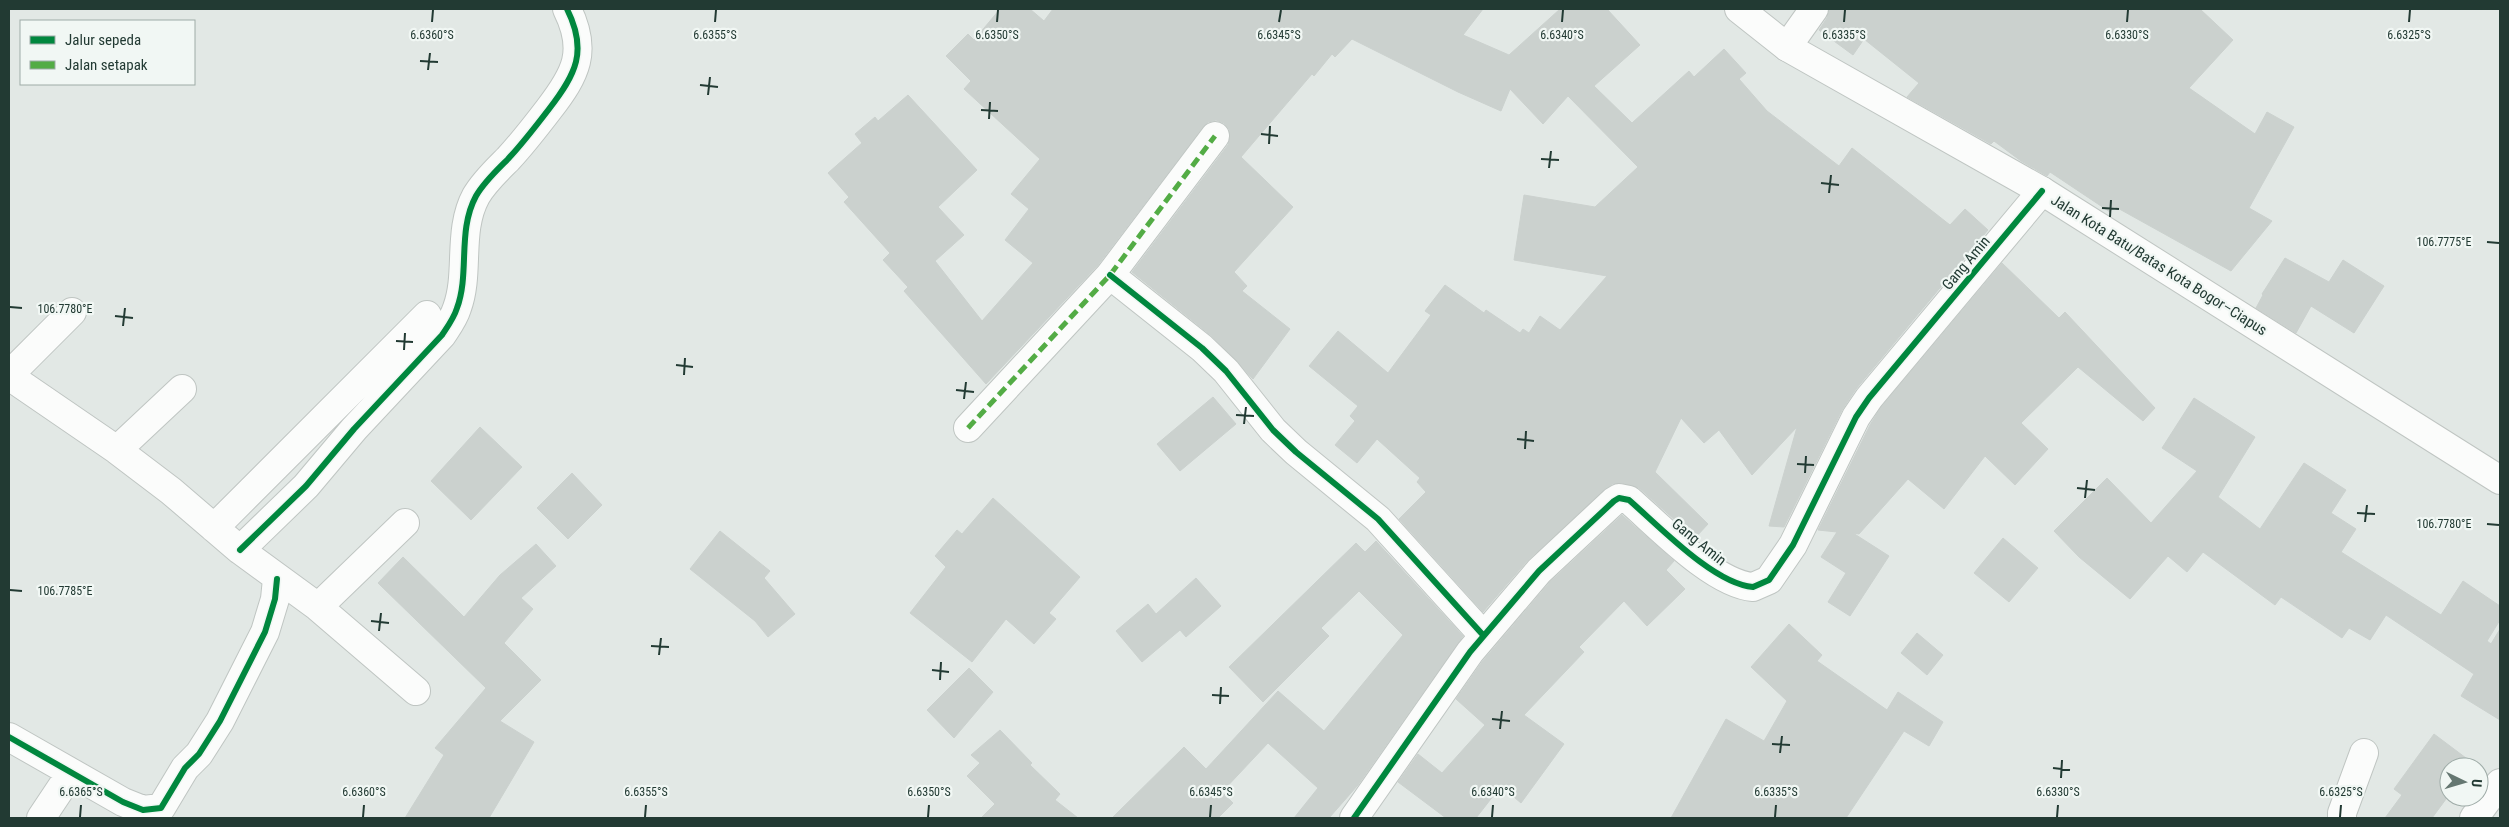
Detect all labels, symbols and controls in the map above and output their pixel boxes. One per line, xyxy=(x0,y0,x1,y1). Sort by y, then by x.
legend xyxy=(20,20,195,85)
text: 6.6360°S xyxy=(410,28,454,42)
text: 6.6355°S xyxy=(693,28,737,42)
text: 6.6350°S xyxy=(975,28,1019,42)
text: 6.6345°S xyxy=(1257,28,1301,42)
text: 6.6340°S xyxy=(1540,28,1584,42)
text: 6.6335°S xyxy=(1822,28,1866,42)
text: 6.6330°S xyxy=(2105,28,2149,42)
text: 6.6325°S xyxy=(2387,28,2431,42)
text: Jalur sepeda xyxy=(65,31,141,49)
text: Jalan setapak xyxy=(65,56,148,74)
street label: Jalan Kota Batu/Batas Kota Bogor–Ciapus xyxy=(2048,191,2270,339)
street label: Gang Amin xyxy=(1938,232,1994,294)
text: 106.7775°E xyxy=(2416,235,2472,249)
text: 106.7780°E xyxy=(37,302,93,316)
street label: Gang Amin xyxy=(1668,515,1730,569)
text: 106.7780°E xyxy=(2416,517,2472,531)
text: 106.7785°E xyxy=(37,584,93,598)
north arrow xyxy=(2439,757,2489,807)
text: U xyxy=(2469,778,2485,788)
text: 6.6365°S xyxy=(59,785,103,799)
text: 6.6360°S xyxy=(342,785,386,799)
text: 6.6355°S xyxy=(624,785,668,799)
text: 6.6350°S xyxy=(907,785,951,799)
text: 6.6345°S xyxy=(1189,785,1233,799)
text: 6.6340°S xyxy=(1471,785,1515,799)
text: 6.6335°S xyxy=(1754,785,1798,799)
text: 6.6330°S xyxy=(2036,785,2080,799)
text: 6.6325°S xyxy=(2319,785,2363,799)

